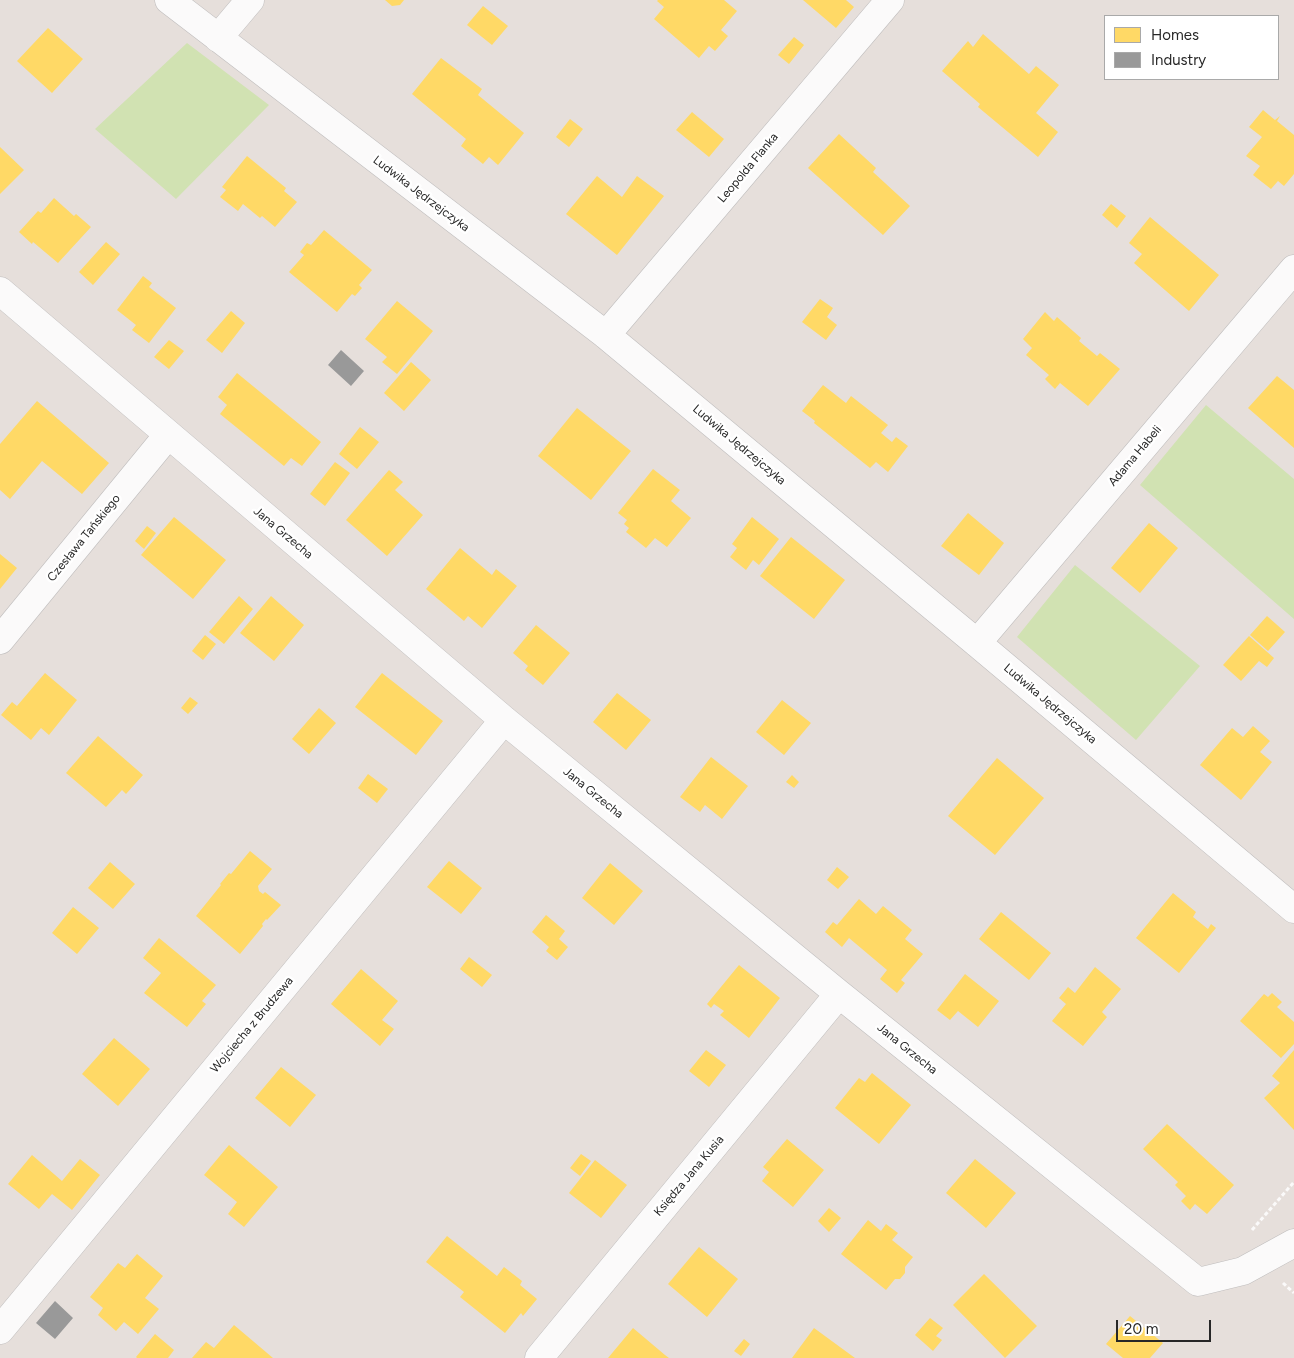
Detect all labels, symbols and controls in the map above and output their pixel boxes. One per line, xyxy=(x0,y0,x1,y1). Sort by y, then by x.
legend xyxy=(1104,15,1279,80)
text: Homes xyxy=(1151,26,1199,44)
text: Industry xyxy=(1151,51,1206,69)
street label: Leopolda Flanka xyxy=(715,130,781,206)
street label: Ludwika Jędrzejczyka xyxy=(370,153,472,235)
street label: Ludwika Jędrzejczyka xyxy=(690,402,788,488)
street label: Adama Habeli xyxy=(1105,423,1165,489)
street label: Czesława Tańskiego xyxy=(44,492,124,584)
street label: Jana Grzecha xyxy=(250,504,316,562)
street label: Ludwika Jędrzejczyka xyxy=(1001,661,1099,747)
street label: Jana Grzecha xyxy=(560,764,626,822)
street label: Wojciecha z Brudzewa xyxy=(208,974,296,1076)
street label: Jana Grzecha xyxy=(874,1020,940,1078)
street label: Księdza Jana Kusia xyxy=(651,1133,727,1219)
scale bar xyxy=(1119,1310,1214,1342)
text: 20 m xyxy=(1124,1320,1158,1338)

